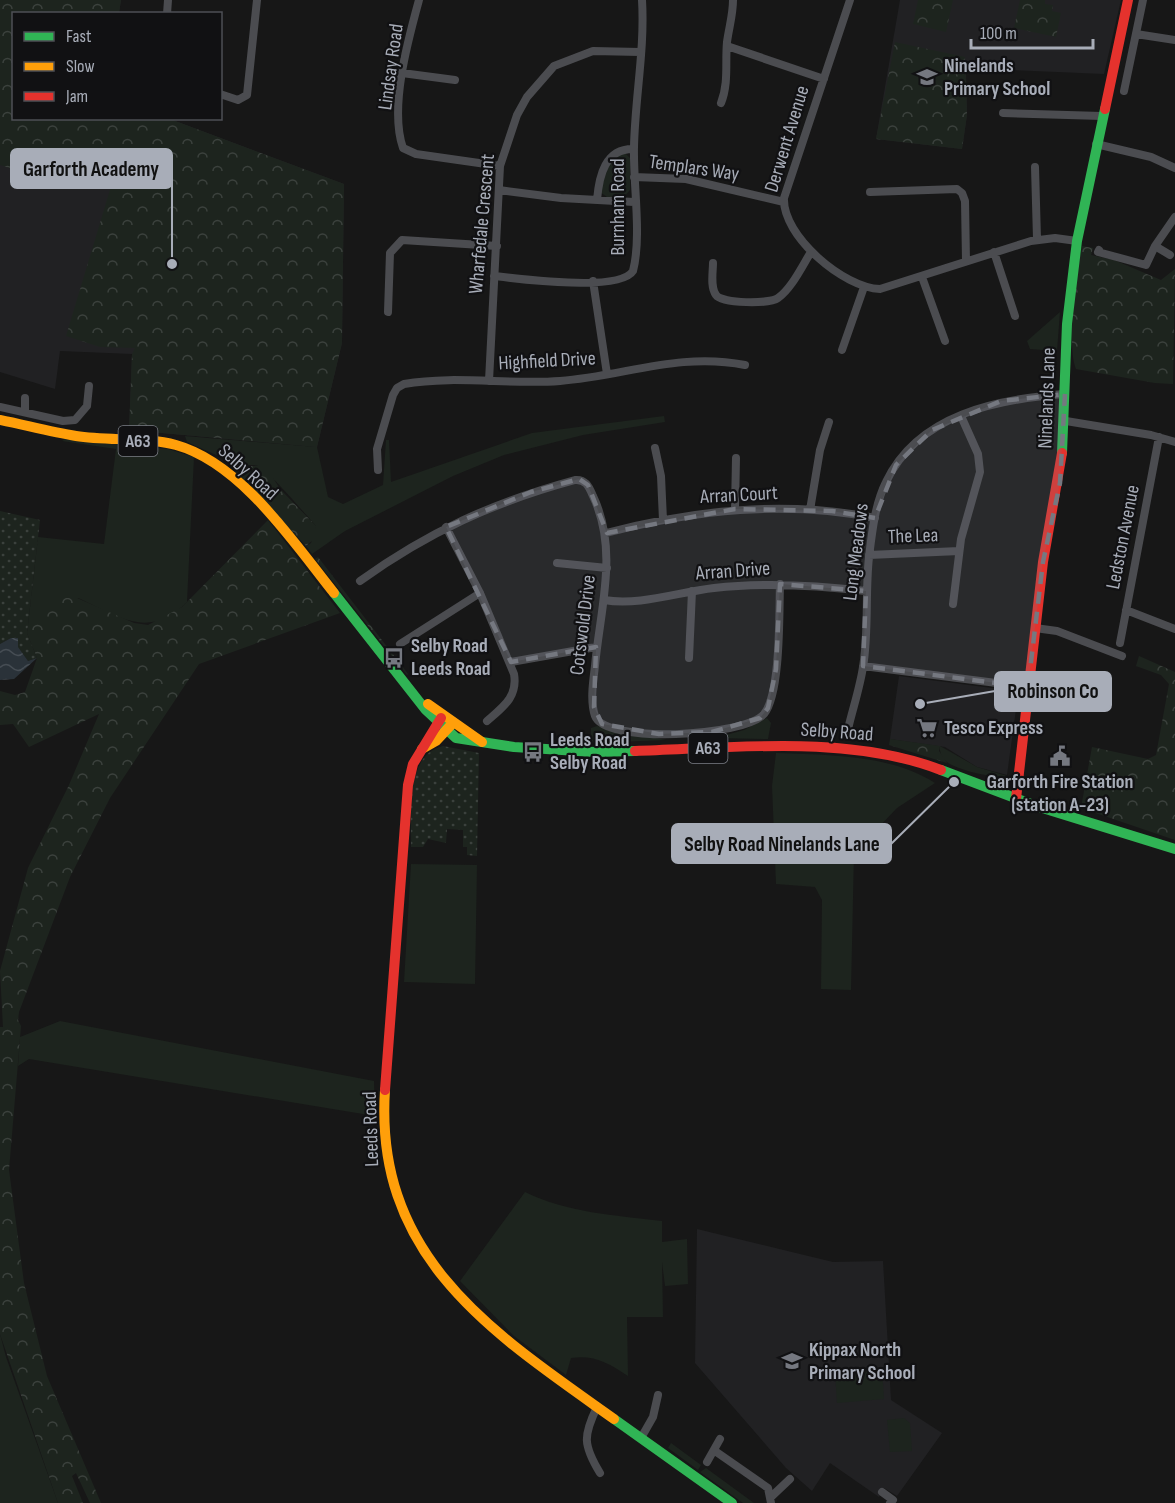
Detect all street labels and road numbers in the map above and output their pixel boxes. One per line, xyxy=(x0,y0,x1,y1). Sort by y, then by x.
street label: Lindsay Road xyxy=(373,22,409,112)
street label: Derwent Avenue xyxy=(759,83,815,195)
street label: Templars Way xyxy=(647,150,741,186)
street label: Wharfedale Crescent xyxy=(464,153,500,295)
street label: Burnham Road xyxy=(606,158,630,256)
street label: Highfield Drive xyxy=(498,346,596,376)
street label: Ninelands Lane xyxy=(1033,347,1061,449)
road number: A63 xyxy=(118,426,158,456)
street label: Selby Road xyxy=(213,439,283,505)
street label: Arran Court xyxy=(699,481,778,509)
street label: Ledston Avenue xyxy=(1101,483,1145,591)
street label: Long Meadows xyxy=(838,502,874,602)
street label: The Lea xyxy=(887,523,939,549)
street label: Arran Drive xyxy=(694,556,771,586)
street label: Cotswold Drive xyxy=(565,574,601,676)
street label: Selby Road xyxy=(800,717,874,747)
road number: A63 xyxy=(688,733,728,763)
street label: Leeds Road xyxy=(358,1091,384,1167)

